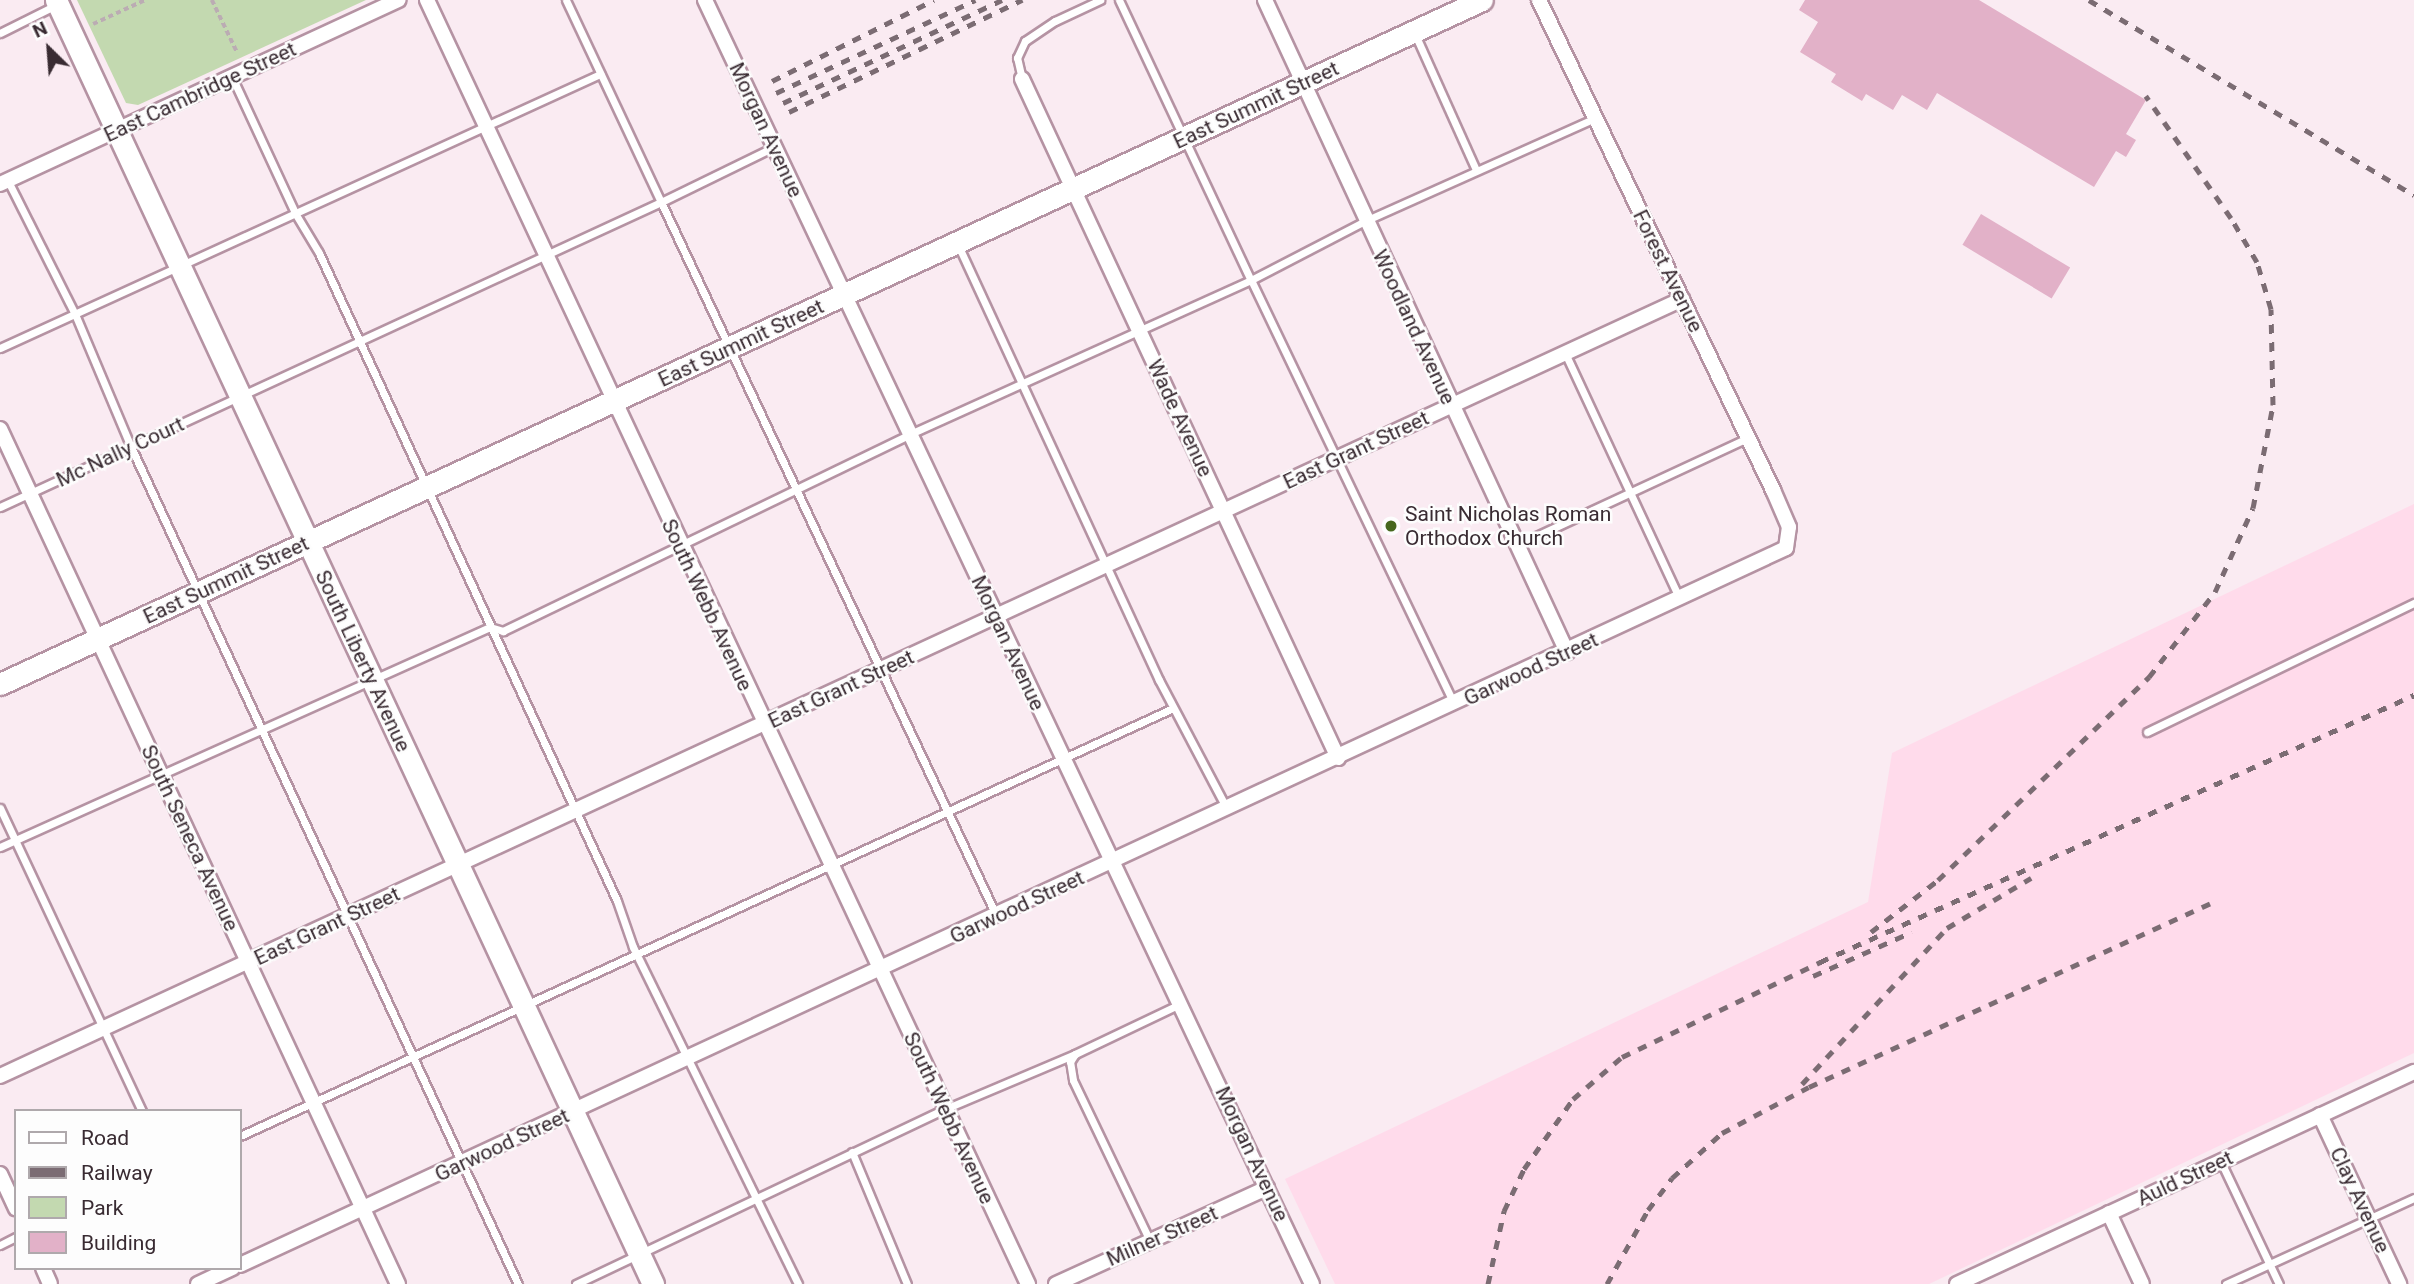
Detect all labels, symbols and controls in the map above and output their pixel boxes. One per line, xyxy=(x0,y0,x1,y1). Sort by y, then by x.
north arrow xyxy=(14,14,84,84)
text: N xyxy=(29,16,51,43)
street label: East Cambridge Street xyxy=(100,36,300,148)
street label: East Summit Street xyxy=(1169,56,1343,154)
street label: Morgan Avenue xyxy=(724,59,808,201)
street label: Forest Avenue xyxy=(1628,206,1708,336)
street label: Woodland Avenue xyxy=(1367,246,1461,408)
street label: East Summit Street xyxy=(654,294,828,392)
street label: Wade Avenue xyxy=(1142,355,1218,481)
street label: East Grant Street xyxy=(1279,405,1433,495)
street label: Mc Nally Court xyxy=(52,411,188,493)
place label: Saint Nicholas Roman Orthodox Church xyxy=(1405,501,1611,551)
street label: South Webb Avenue xyxy=(656,515,758,695)
marker: Saint Nicholas Roman Orthodox Church xyxy=(1383,518,1399,534)
street label: East Summit Street xyxy=(139,531,313,629)
street label: South Liberty Avenue xyxy=(310,566,416,756)
street label: Morgan Avenue xyxy=(966,572,1050,714)
street label: Garwood Street xyxy=(1460,627,1602,711)
street label: East Grant Street xyxy=(764,644,918,734)
street label: South Seneca Avenue xyxy=(136,741,244,935)
street label: Garwood Street xyxy=(946,865,1088,949)
street label: East Grant Street xyxy=(250,881,404,971)
street label: South Webb Avenue xyxy=(898,1028,1000,1208)
street label: Morgan Avenue xyxy=(1210,1083,1294,1225)
street label: Garwood Street xyxy=(431,1103,573,1187)
legend xyxy=(14,1109,242,1270)
text: Road xyxy=(81,1126,129,1150)
street label: Clay Avenue xyxy=(2325,1143,2395,1257)
street label: Auld Street xyxy=(2133,1145,2237,1211)
text: Railway xyxy=(81,1161,153,1185)
text: Park xyxy=(81,1196,123,1220)
street label: Milner Street xyxy=(1103,1200,1221,1272)
text: Building xyxy=(81,1231,156,1255)

